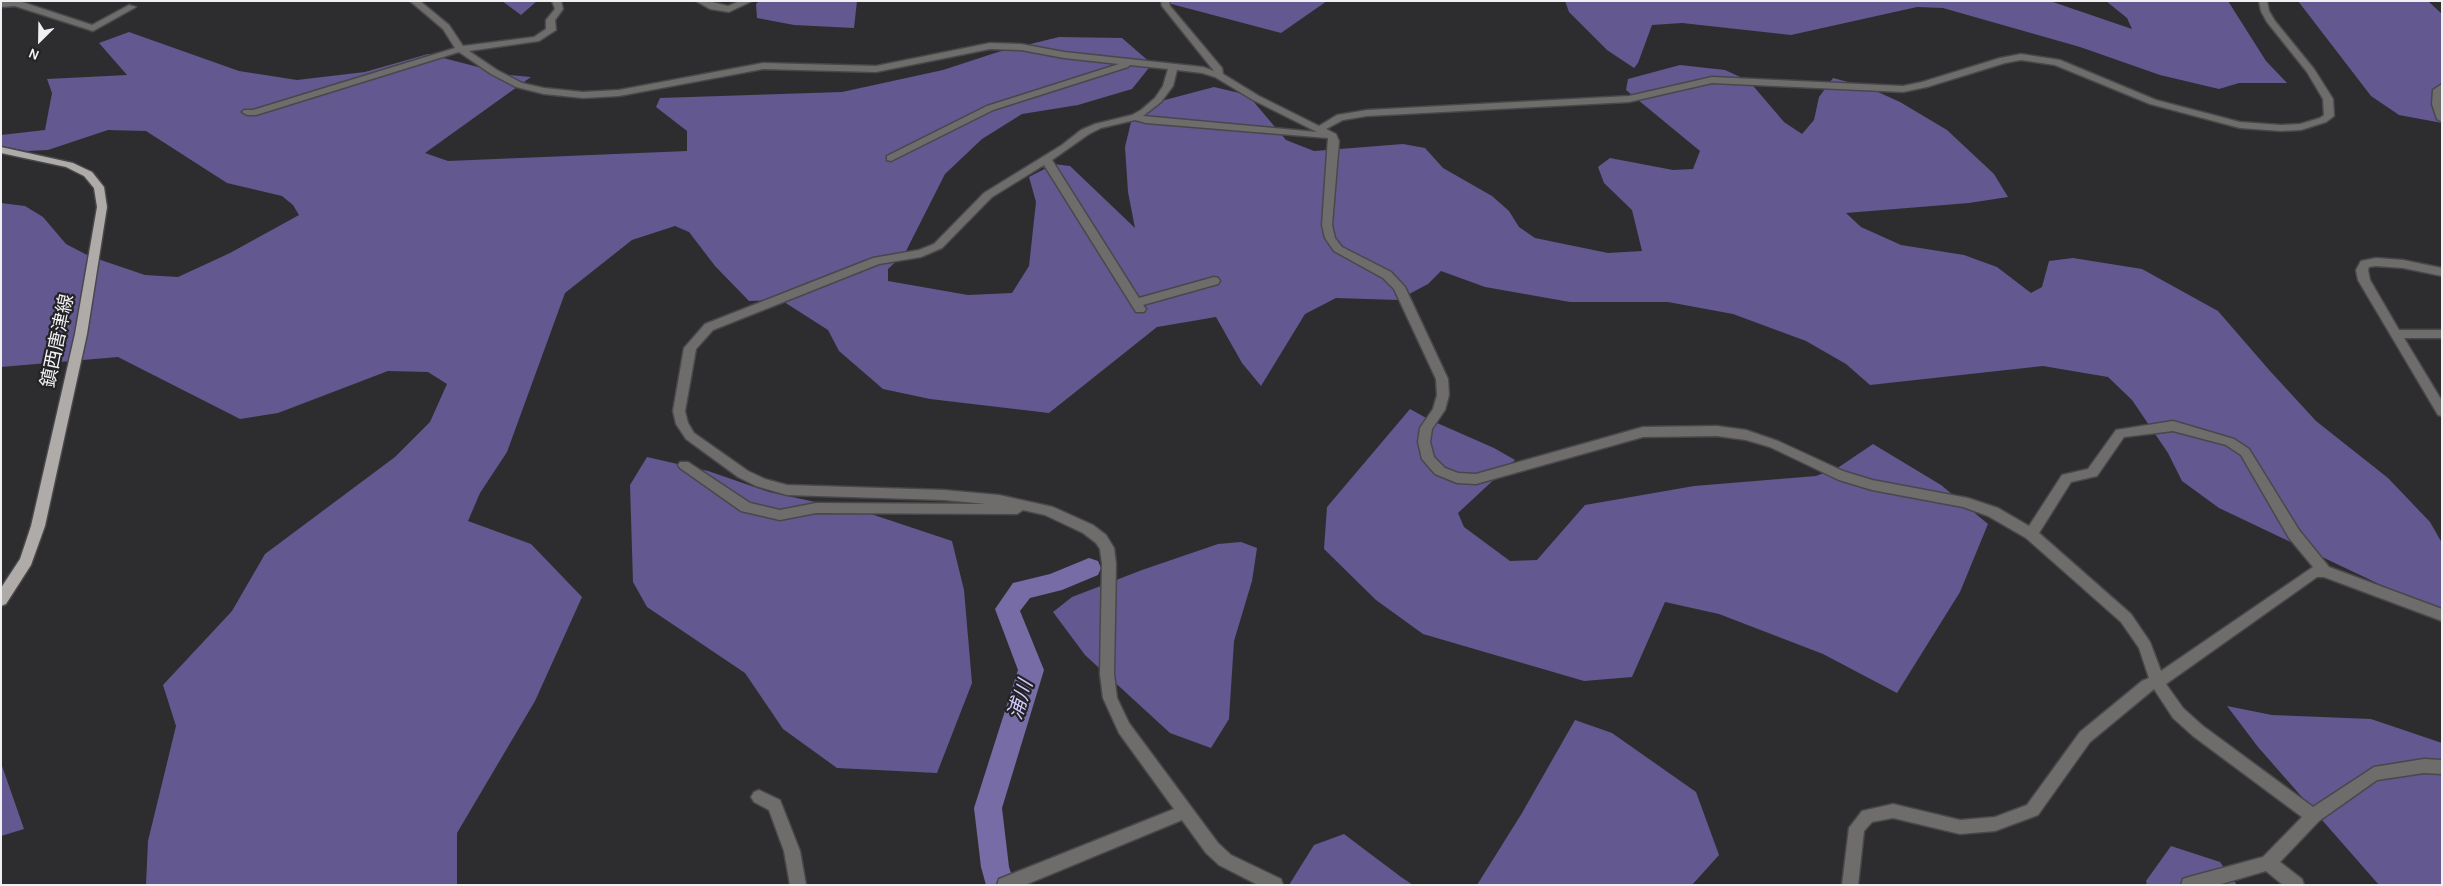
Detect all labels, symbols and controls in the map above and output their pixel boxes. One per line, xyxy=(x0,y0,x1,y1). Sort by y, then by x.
north arrow xyxy=(15,15,65,65)
text: N xyxy=(26,44,42,64)
street label: 鎮西唐津線 xyxy=(37,292,79,390)
water label: 浦川 xyxy=(1004,677,1038,723)

